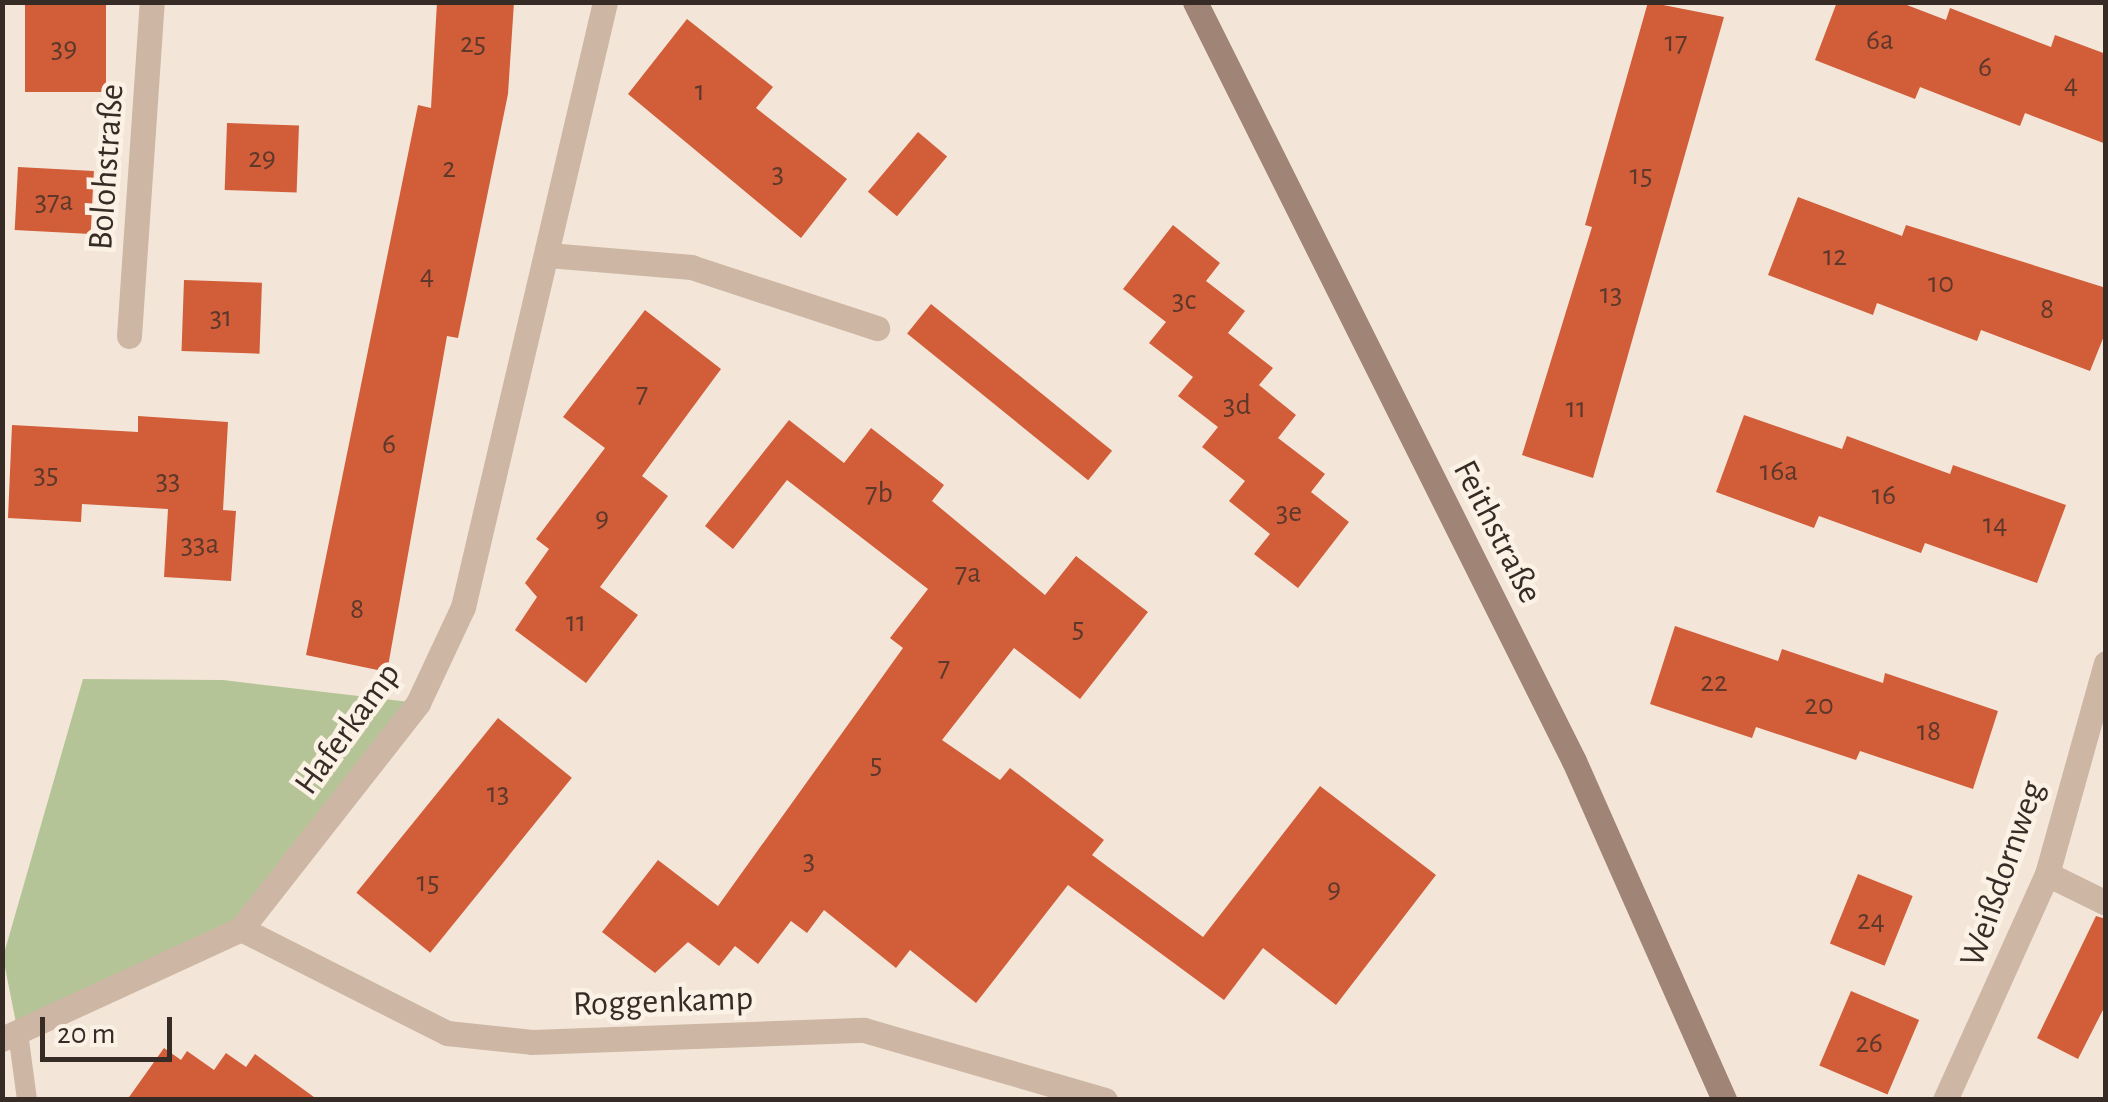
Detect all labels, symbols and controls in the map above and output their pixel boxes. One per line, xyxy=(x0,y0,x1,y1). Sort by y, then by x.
house number: 6a xyxy=(1866,22,1894,58)
house number: 17 xyxy=(1665,24,1687,60)
house number: 25 xyxy=(460,25,486,61)
house number: 39 xyxy=(51,30,77,66)
house number: 6 xyxy=(1978,49,1992,85)
house number: 4 xyxy=(2064,66,2078,102)
house number: 1 xyxy=(695,73,705,109)
street label: Bolohstraße xyxy=(80,83,134,251)
house number: 29 xyxy=(248,140,276,176)
house number: 2 xyxy=(442,150,456,186)
house number: 3 xyxy=(772,155,784,191)
house number: 15 xyxy=(1630,157,1652,193)
house number: 37a xyxy=(35,183,73,219)
house number: 12 xyxy=(1823,238,1847,274)
house number: 4 xyxy=(420,257,434,293)
house number: 10 xyxy=(1928,265,1954,301)
house number: 13 xyxy=(1600,276,1622,312)
house number: 3c xyxy=(1172,282,1196,318)
house number: 8 xyxy=(2040,291,2054,327)
house number: 31 xyxy=(210,299,232,335)
house number: 7 xyxy=(636,375,648,411)
house number: 3d xyxy=(1223,387,1251,423)
house number: 11 xyxy=(1566,390,1586,426)
house number: 6 xyxy=(382,426,396,462)
house number: 16a xyxy=(1760,453,1798,489)
street label: Feithstraße xyxy=(1443,454,1551,610)
house number: 35 xyxy=(34,456,58,492)
house number: 33 xyxy=(156,462,180,498)
house number: 7b xyxy=(865,475,893,511)
house number: 16 xyxy=(1872,477,1896,513)
house number: 3e xyxy=(1276,494,1302,530)
house number: 9 xyxy=(595,500,609,536)
house number: 14 xyxy=(1983,506,2007,542)
house number: 33a xyxy=(181,526,219,562)
house number: 7a xyxy=(955,555,981,591)
house number: 8 xyxy=(350,591,364,627)
house number: 11 xyxy=(566,604,586,640)
house number: 5 xyxy=(1072,610,1084,646)
house number: 7 xyxy=(938,649,950,685)
street label: Haferkamp xyxy=(286,655,410,803)
house number: 22 xyxy=(1700,664,1728,700)
house number: 20 xyxy=(1804,687,1834,723)
house number: 18 xyxy=(1917,713,1941,749)
house number: 5 xyxy=(870,746,882,782)
house number: 13 xyxy=(487,775,509,811)
street label: Weißdornweg xyxy=(1952,776,2054,972)
house number: 3 xyxy=(803,842,815,878)
house number: 15 xyxy=(417,864,439,900)
house number: 9 xyxy=(1327,871,1341,907)
house number: 24 xyxy=(1857,902,1885,938)
street label: Roggenkamp xyxy=(572,978,754,1026)
scale bar xyxy=(45,997,178,1059)
text: 20 m xyxy=(57,1019,115,1049)
house number: 26 xyxy=(1855,1025,1883,1061)

